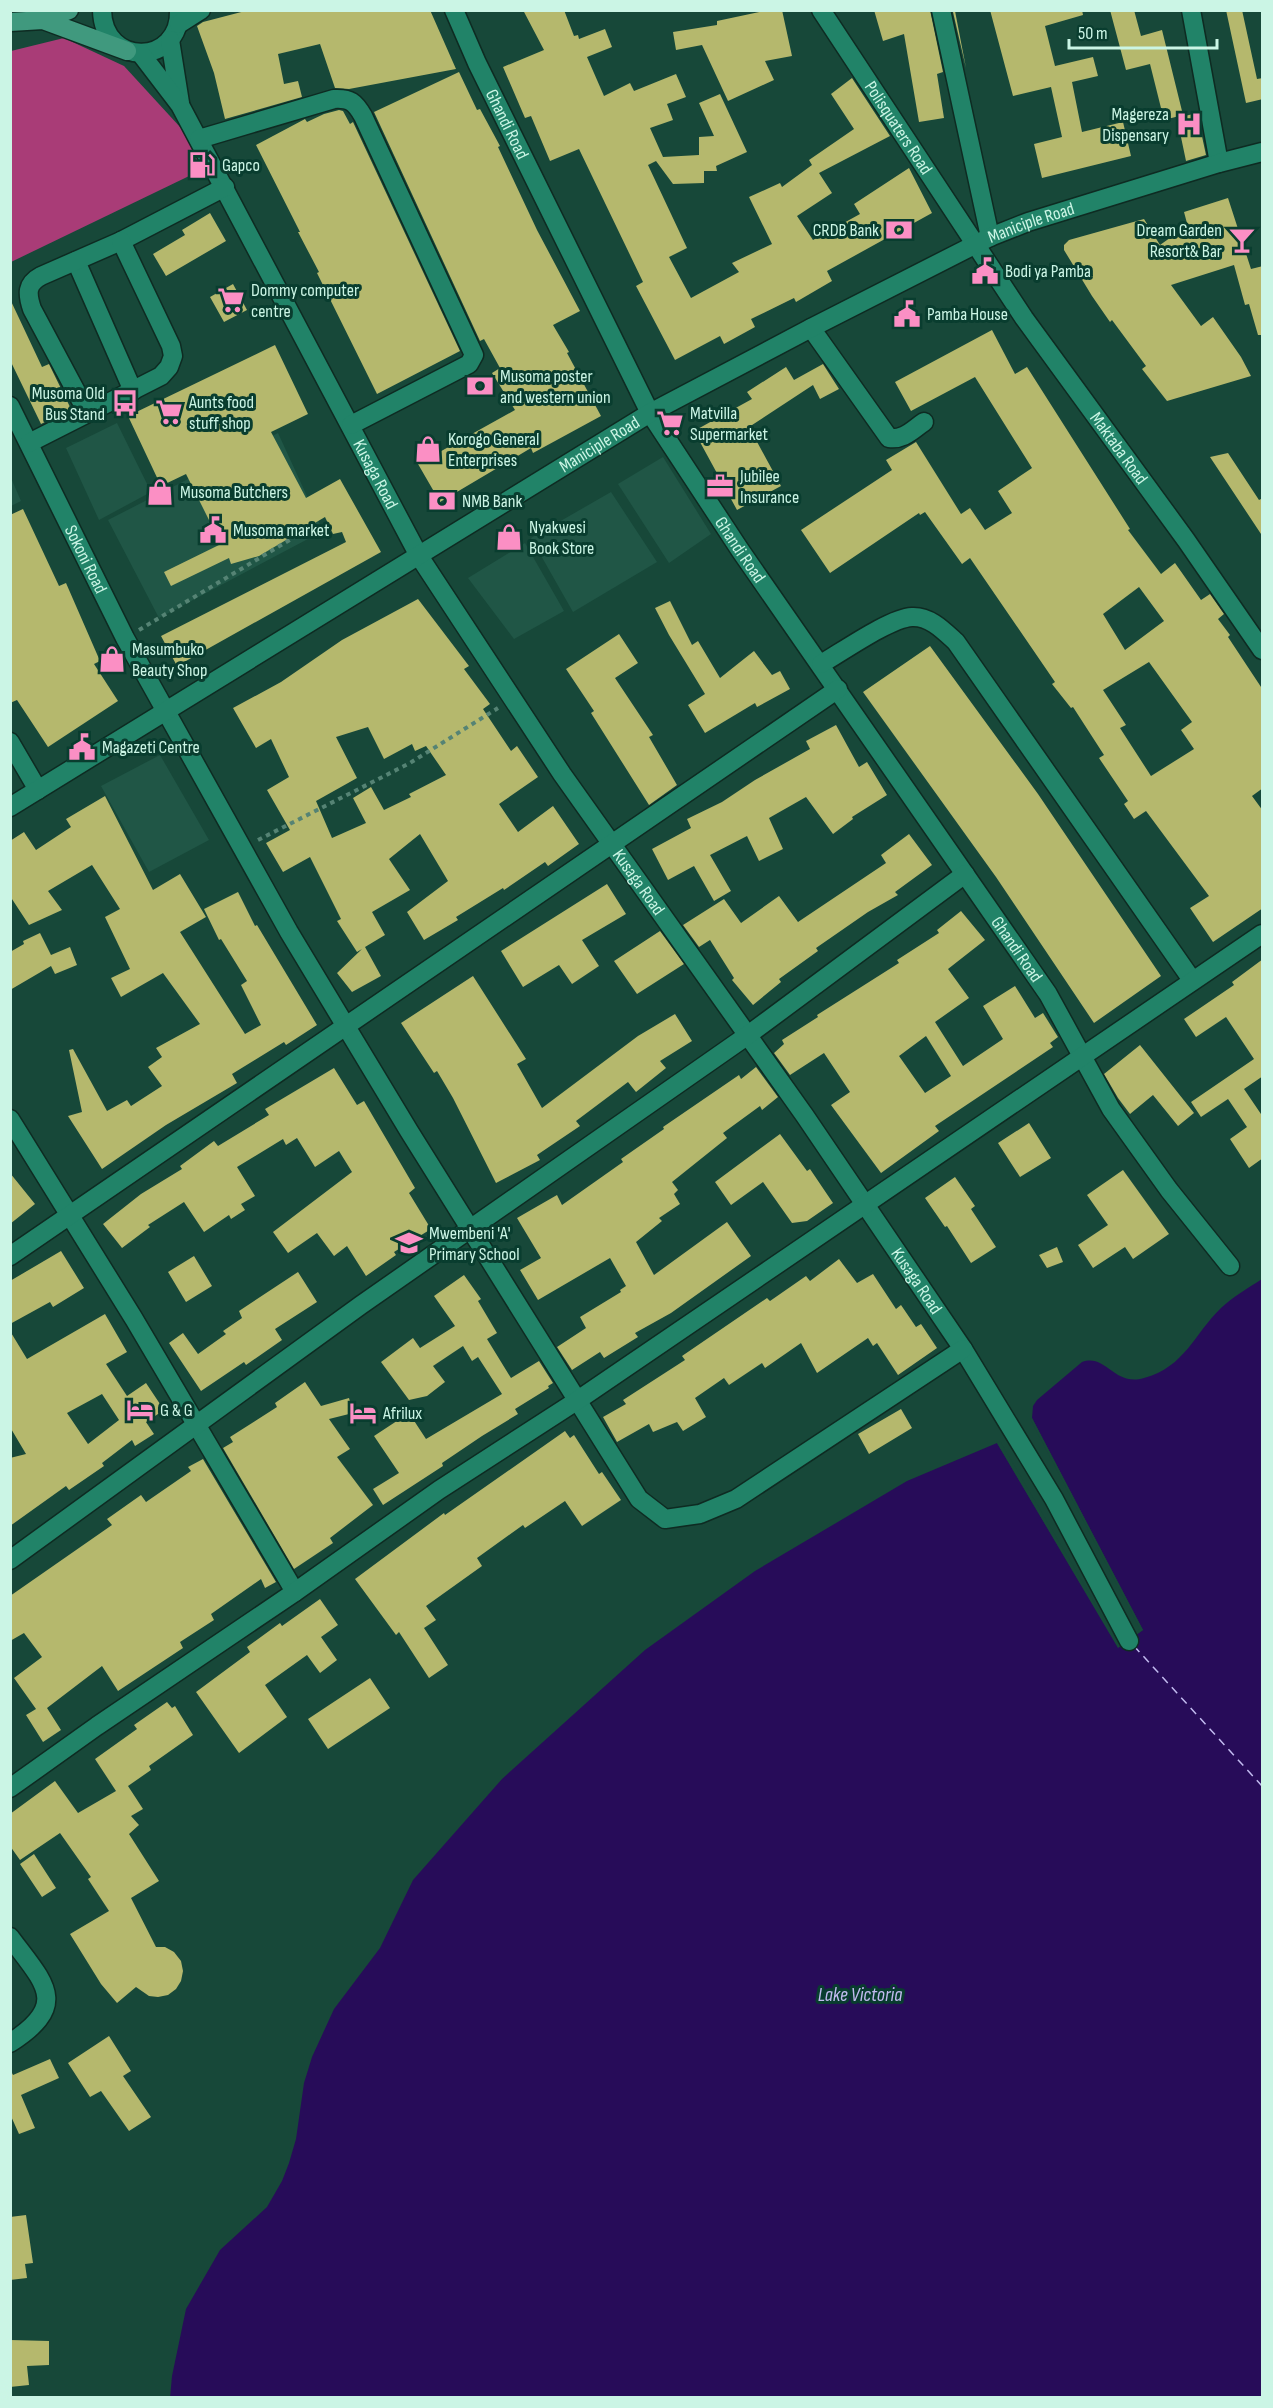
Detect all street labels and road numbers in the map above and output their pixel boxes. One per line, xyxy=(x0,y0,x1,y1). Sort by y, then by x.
street label: Polisquaters Road xyxy=(860,77,937,178)
street label: Ghandi Road xyxy=(481,86,533,163)
street label: Maniciple Road xyxy=(985,198,1077,247)
street label: Maktaba Road xyxy=(1086,408,1152,488)
street label: Maniciple Road xyxy=(555,412,643,477)
street label: Kusaga Road xyxy=(349,436,403,512)
street label: Ghandi Road xyxy=(711,513,770,587)
street label: Sokoni Road xyxy=(60,522,112,597)
street label: Kusaga Road xyxy=(608,845,669,919)
street label: Ghandi Road xyxy=(987,912,1047,986)
street label: Kusaga Road xyxy=(887,1244,947,1318)

